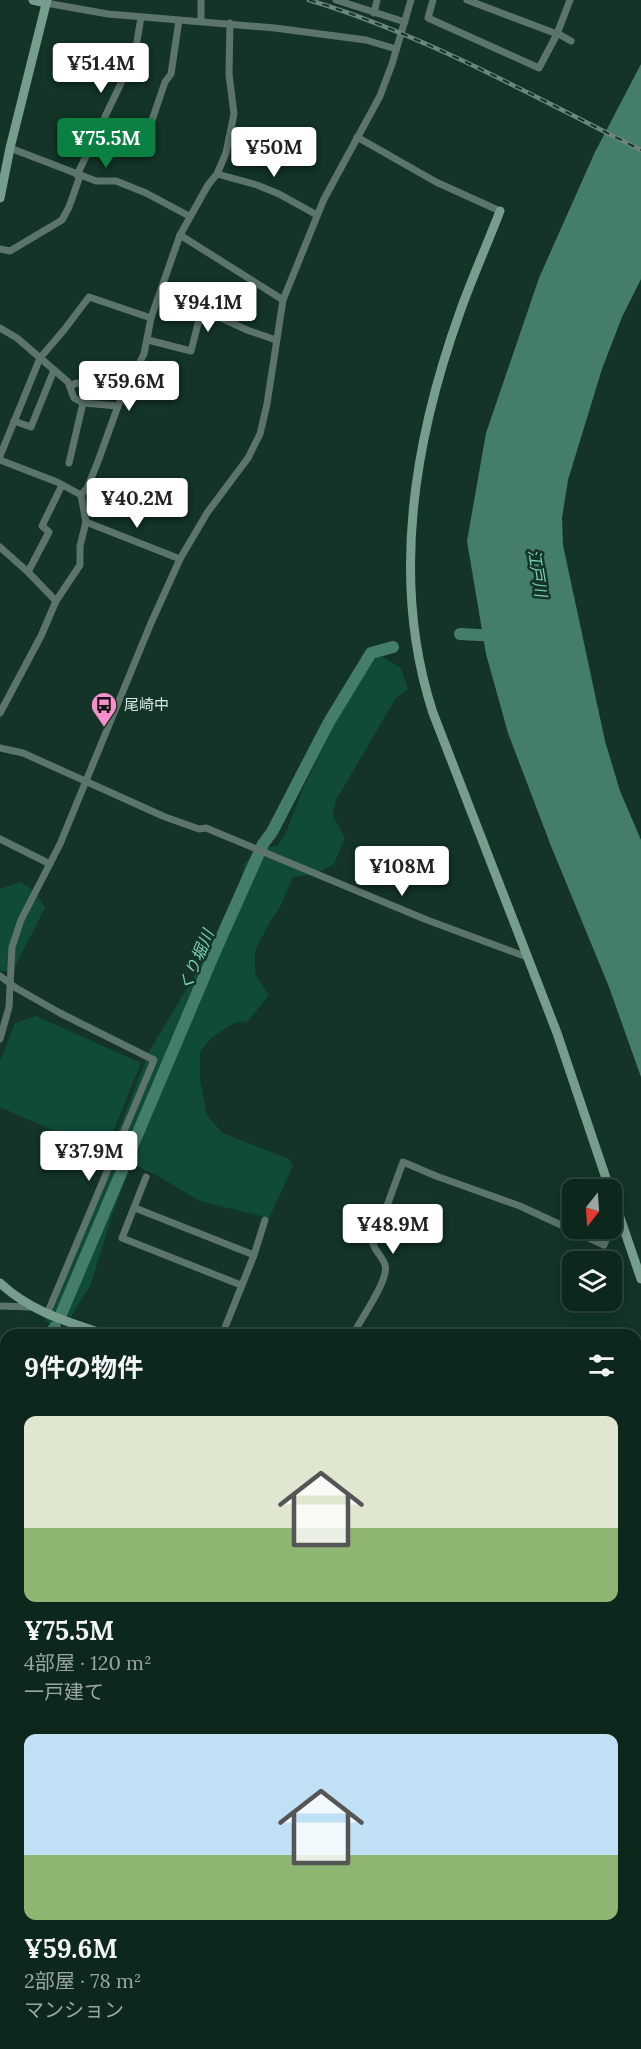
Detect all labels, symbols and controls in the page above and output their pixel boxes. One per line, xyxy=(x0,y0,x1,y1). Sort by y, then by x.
pin: ¥51.4M xyxy=(52,43,150,94)
text: ¥51.4M xyxy=(67,50,135,75)
pin: ¥75.5M xyxy=(57,118,155,169)
text: ¥75.5M xyxy=(71,125,141,150)
pin: ¥50M xyxy=(238,127,310,178)
text: ¥50M xyxy=(245,134,303,159)
pin: ¥94.1M xyxy=(159,282,257,333)
text: ¥94.1M xyxy=(173,289,243,314)
pin: ¥59.6M xyxy=(80,361,178,412)
text: ¥59.6M xyxy=(93,368,165,393)
pin: ¥40.2M xyxy=(88,478,186,529)
text: ¥40.2M xyxy=(101,485,173,510)
water label: 江戸川 xyxy=(524,548,552,600)
bus stop icon: 尾崎中 xyxy=(89,690,119,728)
place label: 尾崎中 xyxy=(124,695,169,714)
pin: ¥108M xyxy=(360,846,444,897)
text: ¥108M xyxy=(369,853,435,878)
water label: くり堀川 xyxy=(174,925,218,993)
pin: ¥37.9M xyxy=(40,1131,138,1182)
text: ¥37.9M xyxy=(54,1138,124,1163)
north arrow xyxy=(562,1179,622,1239)
map controls xyxy=(562,1179,622,1311)
pin: ¥48.9M xyxy=(344,1204,442,1255)
text: ¥48.9M xyxy=(357,1211,429,1236)
button: layers xyxy=(562,1251,622,1311)
icon: filters xyxy=(585,1349,618,1382)
text: 9件の物件 xyxy=(24,1351,143,1384)
icon: home xyxy=(267,1455,375,1563)
text: ¥75.5M xyxy=(24,1614,114,1647)
text: 4部屋 · 120 m² xyxy=(24,1650,152,1675)
text: 一戸建て xyxy=(24,1679,104,1704)
icon: home xyxy=(267,1773,375,1881)
text: ¥59.6M xyxy=(24,1932,118,1965)
text: 2部屋 · 78 m² xyxy=(24,1968,142,1993)
text: マンション xyxy=(24,1997,124,2022)

